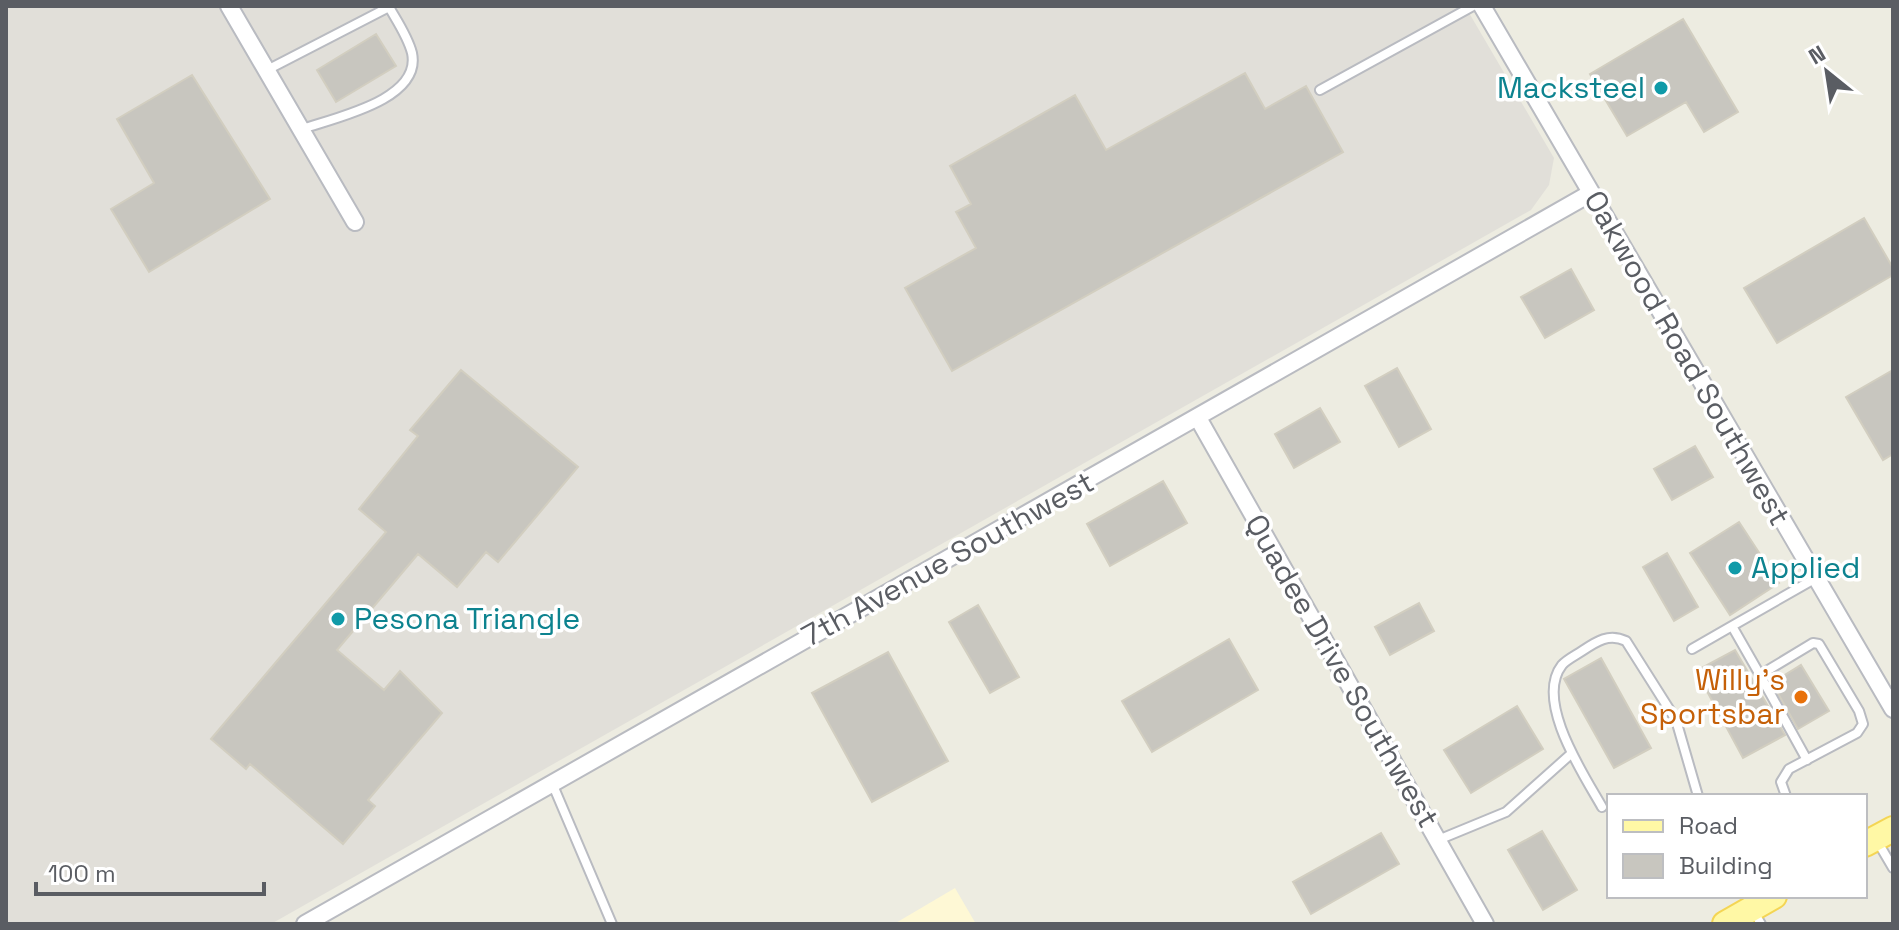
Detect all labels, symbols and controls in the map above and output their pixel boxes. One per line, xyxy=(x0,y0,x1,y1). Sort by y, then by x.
north arrow xyxy=(1787,32,1867,112)
text: N xyxy=(1804,39,1830,70)
place label: Macksteel xyxy=(1497,68,1645,107)
marker: Macksteel xyxy=(1652,79,1670,97)
street label: Oakwood Road Southwest xyxy=(1575,183,1800,532)
street label: 7th Avenue Southwest xyxy=(795,462,1101,655)
street label: Quadee Drive Southwest xyxy=(1237,507,1448,834)
place label: Applied xyxy=(1751,548,1860,587)
marker: Applied xyxy=(1726,559,1744,577)
place label: Pesona Triangle xyxy=(354,599,580,638)
marker: Pesona Triangle xyxy=(329,610,347,628)
place label: Willy's Sportsbar xyxy=(1640,660,1785,733)
marker: Willy's Sportsbar xyxy=(1792,688,1810,706)
legend xyxy=(1607,794,1867,898)
text: Road xyxy=(1679,810,1738,841)
scale bar xyxy=(36,846,264,896)
text: Building xyxy=(1679,850,1773,881)
text: 100 m xyxy=(48,858,116,889)

